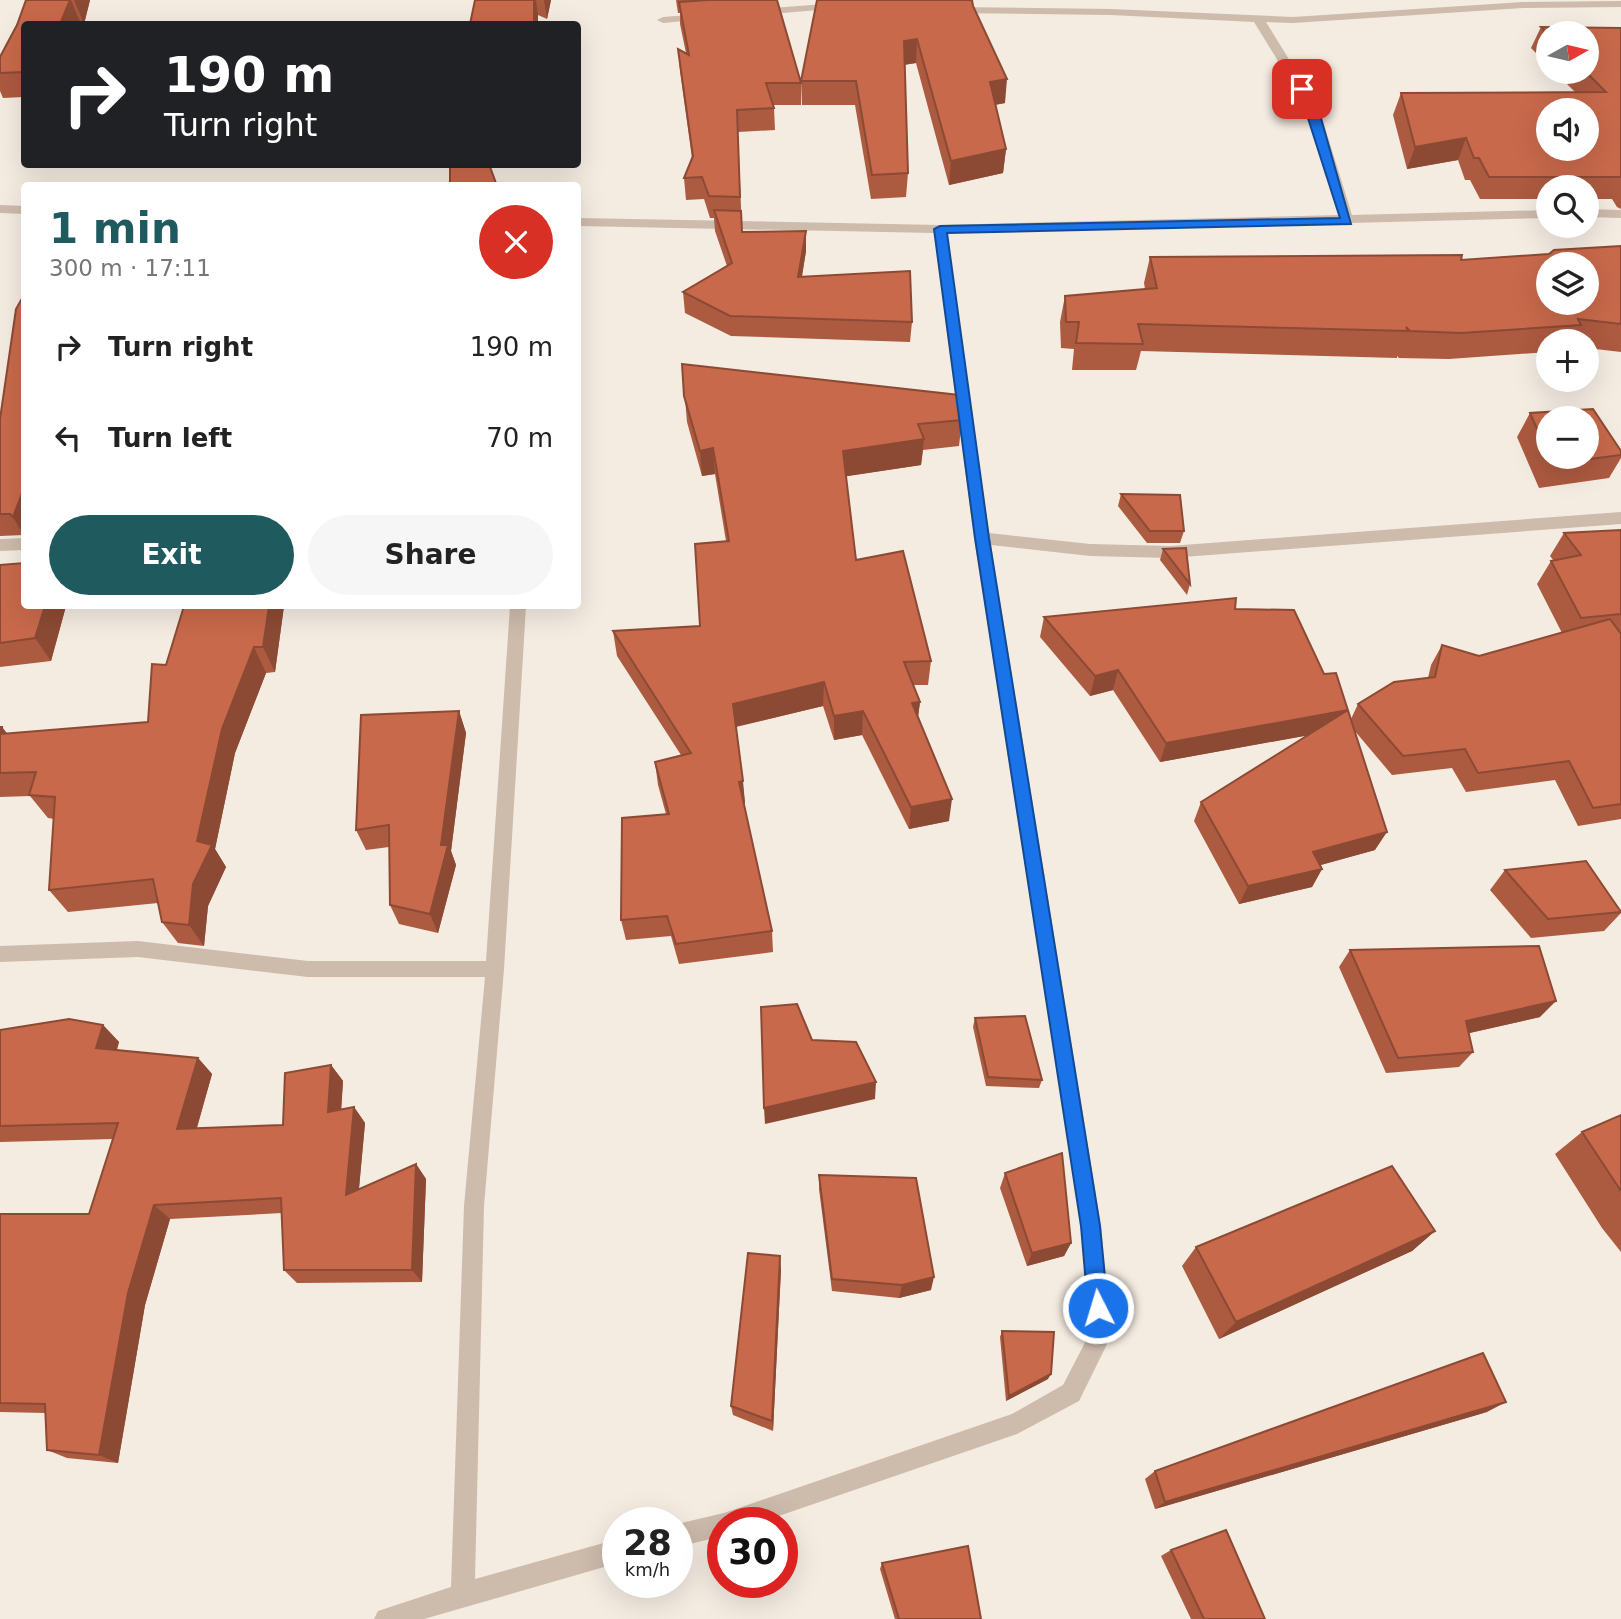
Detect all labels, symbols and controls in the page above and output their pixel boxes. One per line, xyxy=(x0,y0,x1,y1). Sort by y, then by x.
north arrow xyxy=(1536,21,1600,84)
map controls xyxy=(1536,21,1599,469)
text: 190 m xyxy=(164,47,334,104)
icon: right xyxy=(49,49,140,140)
pin xyxy=(1272,59,1332,119)
icon: arrive xyxy=(1283,70,1321,108)
button: sound xyxy=(1536,98,1599,161)
text: Turn right xyxy=(164,106,317,144)
button: search xyxy=(1536,175,1599,238)
text: 1 min xyxy=(49,204,181,253)
button: close xyxy=(479,205,553,279)
button: layers xyxy=(1536,252,1599,315)
text: 300 m · 17:11 xyxy=(49,255,211,281)
icon: right xyxy=(49,328,87,366)
button: + xyxy=(1536,329,1599,392)
text: Turn right xyxy=(108,332,253,362)
text: 190 m xyxy=(470,332,553,362)
button: − xyxy=(1536,406,1599,469)
icon: left xyxy=(49,419,87,457)
text: Turn left xyxy=(108,423,232,453)
text: 70 m xyxy=(486,423,553,453)
button: Exit xyxy=(49,515,294,595)
button: Share xyxy=(308,515,553,595)
position arrow xyxy=(1061,1271,1135,1345)
speed limit sign: 30 xyxy=(707,1507,798,1598)
text: 28 xyxy=(623,1523,672,1563)
text: km/h xyxy=(625,1559,670,1580)

